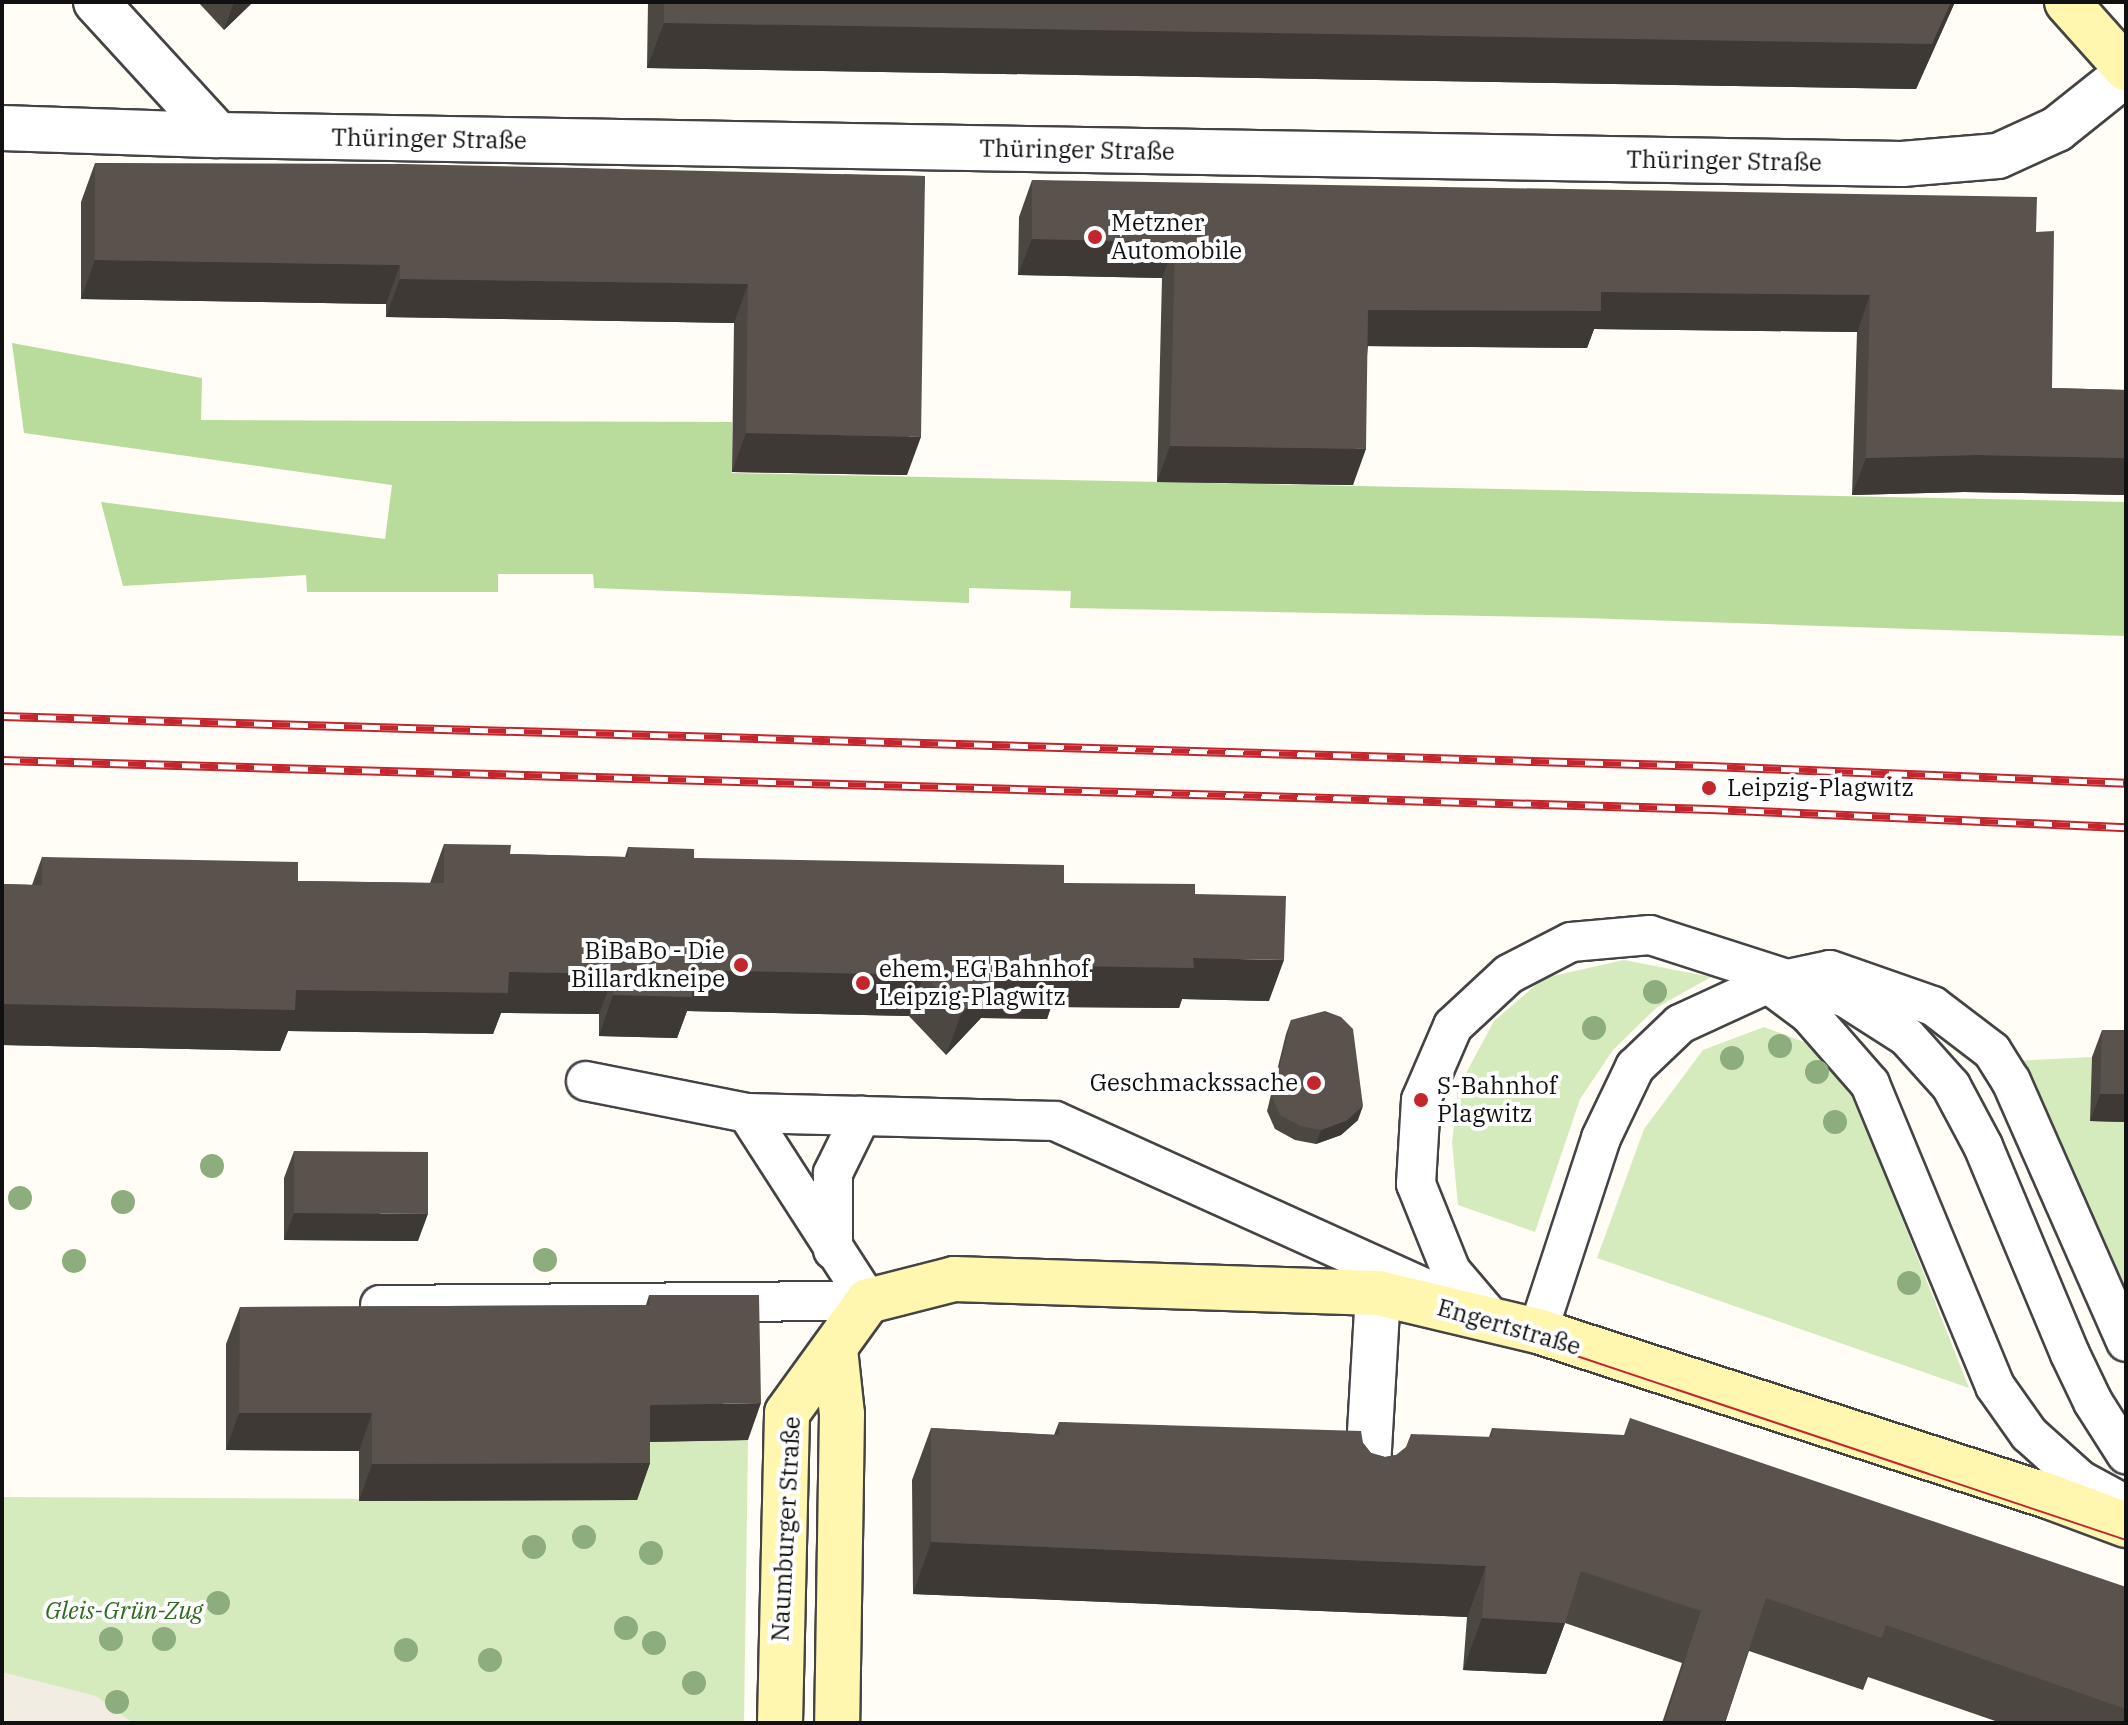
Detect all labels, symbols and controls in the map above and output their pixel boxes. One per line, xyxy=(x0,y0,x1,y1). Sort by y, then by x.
street label: Thüringer Straße xyxy=(331,123,527,155)
street label: Thüringer Straße xyxy=(979,134,1175,166)
street label: Thüringer Straße xyxy=(1626,145,1822,177)
place label: Metzner Automobile xyxy=(1111,209,1242,265)
marker: Metzner Automobile xyxy=(1086,228,1104,246)
place label: Leipzig-Plagwitz xyxy=(1727,774,1914,802)
marker: Leipzig-Plagwitz xyxy=(1698,777,1720,799)
place label: BiBaBo - Die Billardkneipe xyxy=(571,937,725,993)
place label: ehem. EG Bahnhof Leipzig-Plagwitz xyxy=(879,955,1089,1011)
marker: BiBaBo - Die Billardkneipe xyxy=(732,956,750,974)
marker: ehem. EG Bahnhof Leipzig-Plagwitz xyxy=(854,974,872,992)
place label: Geschmackssache xyxy=(1090,1069,1298,1097)
place label: S-Bahnhof Plagwitz xyxy=(1437,1072,1557,1128)
marker: Geschmackssache xyxy=(1305,1074,1323,1092)
marker: S-Bahnhof Plagwitz xyxy=(1412,1091,1430,1109)
street label: Engertstraße xyxy=(1434,1293,1584,1361)
street label: Naumburger Straße xyxy=(766,1416,806,1642)
park label: Gleis-Grün-Zug xyxy=(45,1597,203,1625)

